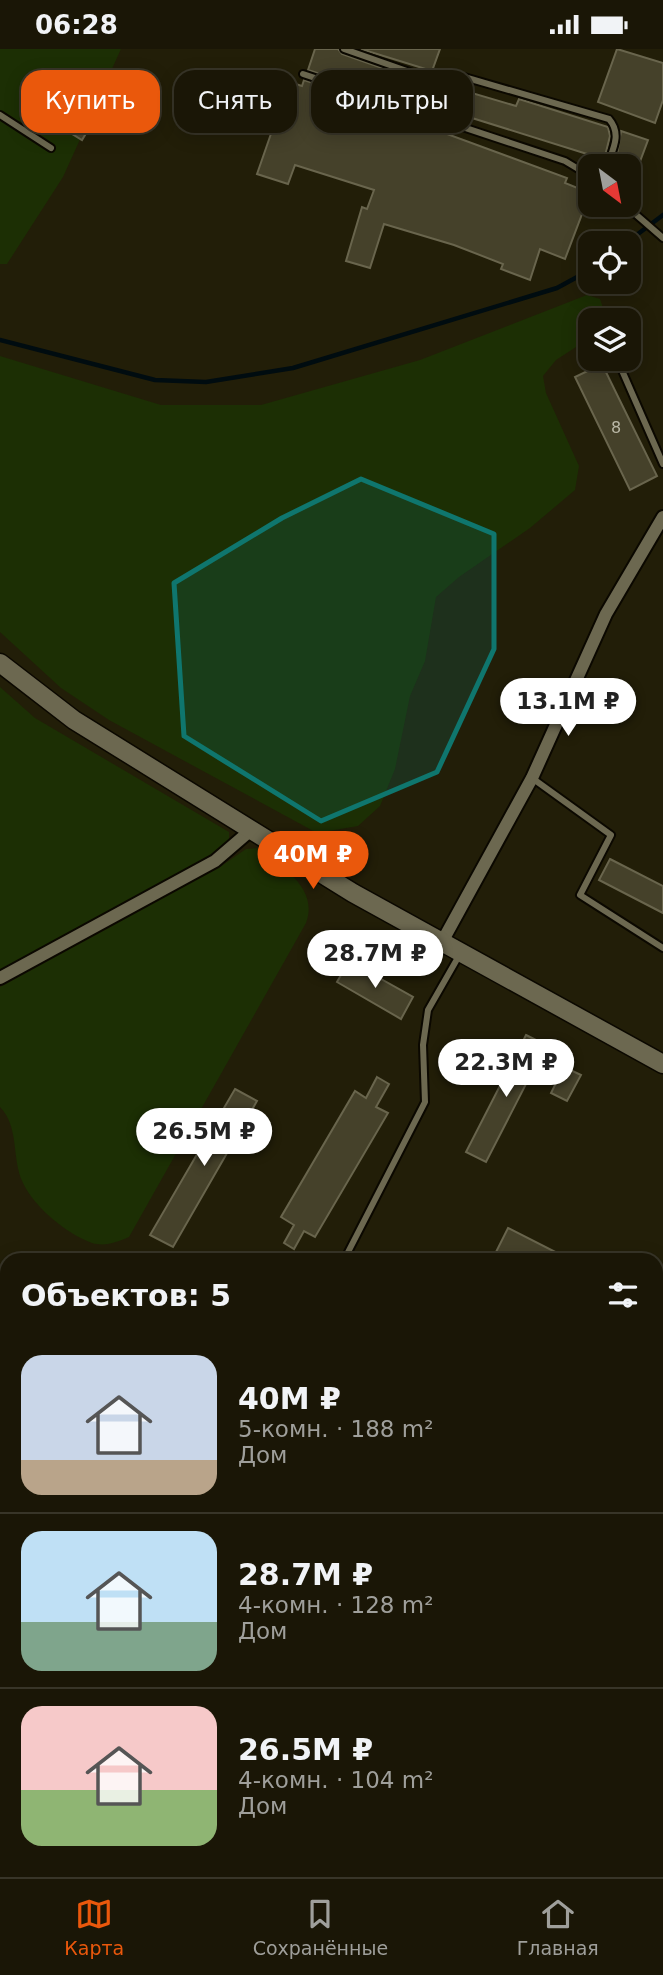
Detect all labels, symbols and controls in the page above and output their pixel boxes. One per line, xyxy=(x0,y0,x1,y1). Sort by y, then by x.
text: 06:28 xyxy=(35,10,118,40)
chip: Купить xyxy=(21,70,160,133)
chip: Снять xyxy=(174,70,297,133)
chip: Фильтры xyxy=(311,70,473,133)
north arrow xyxy=(578,154,640,217)
map controls xyxy=(578,154,641,371)
button: locate xyxy=(578,231,641,294)
button: layers xyxy=(578,308,641,371)
house number: 8 xyxy=(611,418,621,437)
pin: 13.1M ₽ xyxy=(503,679,633,738)
text: 13.1M ₽ xyxy=(516,688,620,714)
pin: 40M ₽ xyxy=(264,831,362,891)
text: 40M ₽ xyxy=(274,841,352,867)
pin: 28.7M ₽ xyxy=(310,930,440,990)
text: 28.7M ₽ xyxy=(323,940,427,966)
pin: 22.3M ₽ xyxy=(441,1039,571,1099)
text: 22.3M ₽ xyxy=(454,1049,558,1075)
pin: 26.5M ₽ xyxy=(139,1109,269,1168)
text: 26.5M ₽ xyxy=(152,1118,256,1144)
icon: filters xyxy=(604,1276,642,1314)
text: Объектов: 5 xyxy=(21,1278,231,1313)
text: 40M ₽ xyxy=(238,1381,341,1416)
icon: home xyxy=(77,1383,161,1467)
text: 5-комн. · 188 m² xyxy=(238,1416,433,1442)
text: Дом xyxy=(238,1442,287,1468)
text: 28.7M ₽ xyxy=(238,1557,373,1592)
icon: home xyxy=(77,1559,161,1643)
text: 4-комн. · 128 m² xyxy=(238,1592,433,1618)
text: Дом xyxy=(238,1618,287,1644)
text: 26.5M ₽ xyxy=(238,1732,373,1767)
icon: home xyxy=(77,1734,161,1818)
text: 4-комн. · 104 m² xyxy=(238,1767,433,1793)
text: Дом xyxy=(238,1793,287,1819)
tab: Карта xyxy=(64,1895,124,1959)
tab: Сохранённые xyxy=(253,1895,388,1959)
tab: Главная xyxy=(517,1895,599,1959)

